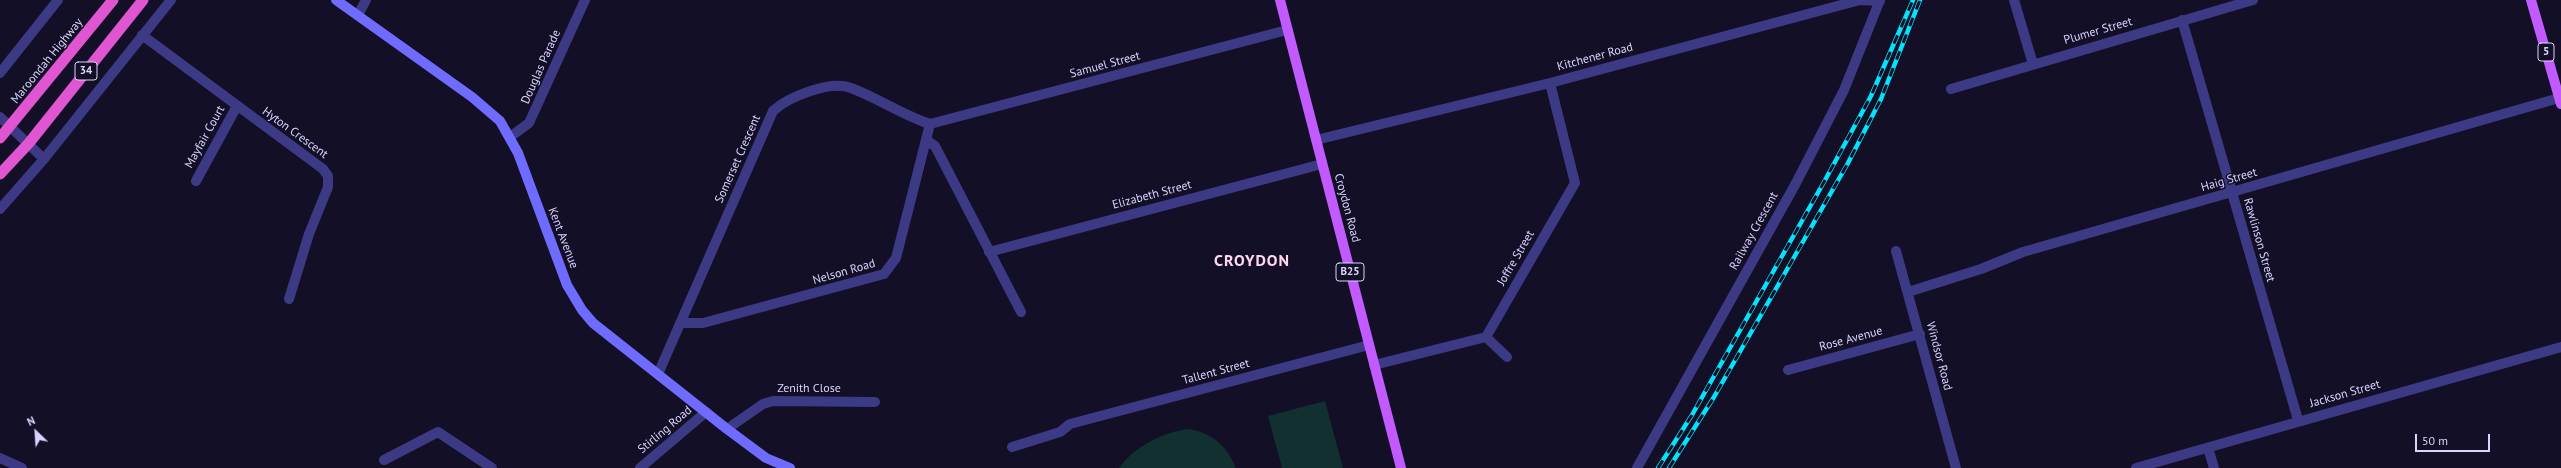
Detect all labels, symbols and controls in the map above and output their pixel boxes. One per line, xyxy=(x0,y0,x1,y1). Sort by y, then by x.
street label: Plumer Street xyxy=(2062,14,2134,48)
street label: Maroondah Highway xyxy=(8,15,86,107)
street label: Douglas Parade xyxy=(518,28,564,106)
street label: Kitchener Road xyxy=(1556,40,1634,74)
road number: 5 xyxy=(2538,43,2554,61)
street label: Samuel Street xyxy=(1068,49,1142,81)
road number: 34 xyxy=(75,62,97,80)
street label: Mayfair Court xyxy=(182,103,228,171)
street label: Hyton Crescent xyxy=(259,104,331,162)
street label: Somerset Crescent xyxy=(712,113,764,205)
street label: Haig Street xyxy=(2199,165,2259,195)
street label: Croydon Road xyxy=(1331,172,1363,244)
street label: Elizabeth Street xyxy=(1111,177,1193,213)
street label: Railway Crescent xyxy=(1727,189,1781,273)
street label: Rawlinson Street xyxy=(2240,196,2278,284)
street label: Kent Avenue xyxy=(545,205,581,271)
street label: Joffre Street xyxy=(1494,228,1538,288)
district label: CROYDON xyxy=(1214,251,1290,271)
street label: Nelson Road xyxy=(811,256,877,288)
road number: B25 xyxy=(1336,263,1364,281)
street label: Windsor Road xyxy=(1923,320,1955,392)
street label: Rose Avenue xyxy=(1818,324,1884,354)
street label: Tallent Street xyxy=(1181,356,1251,388)
street label: Jackson Street xyxy=(2308,377,2382,411)
street label: Zenith Close xyxy=(777,382,841,396)
street label: Stirling Road xyxy=(635,403,695,457)
north arrow xyxy=(16,412,56,452)
text: N xyxy=(25,413,37,429)
scale bar xyxy=(2417,426,2492,452)
text: 50 m xyxy=(2422,433,2448,448)

